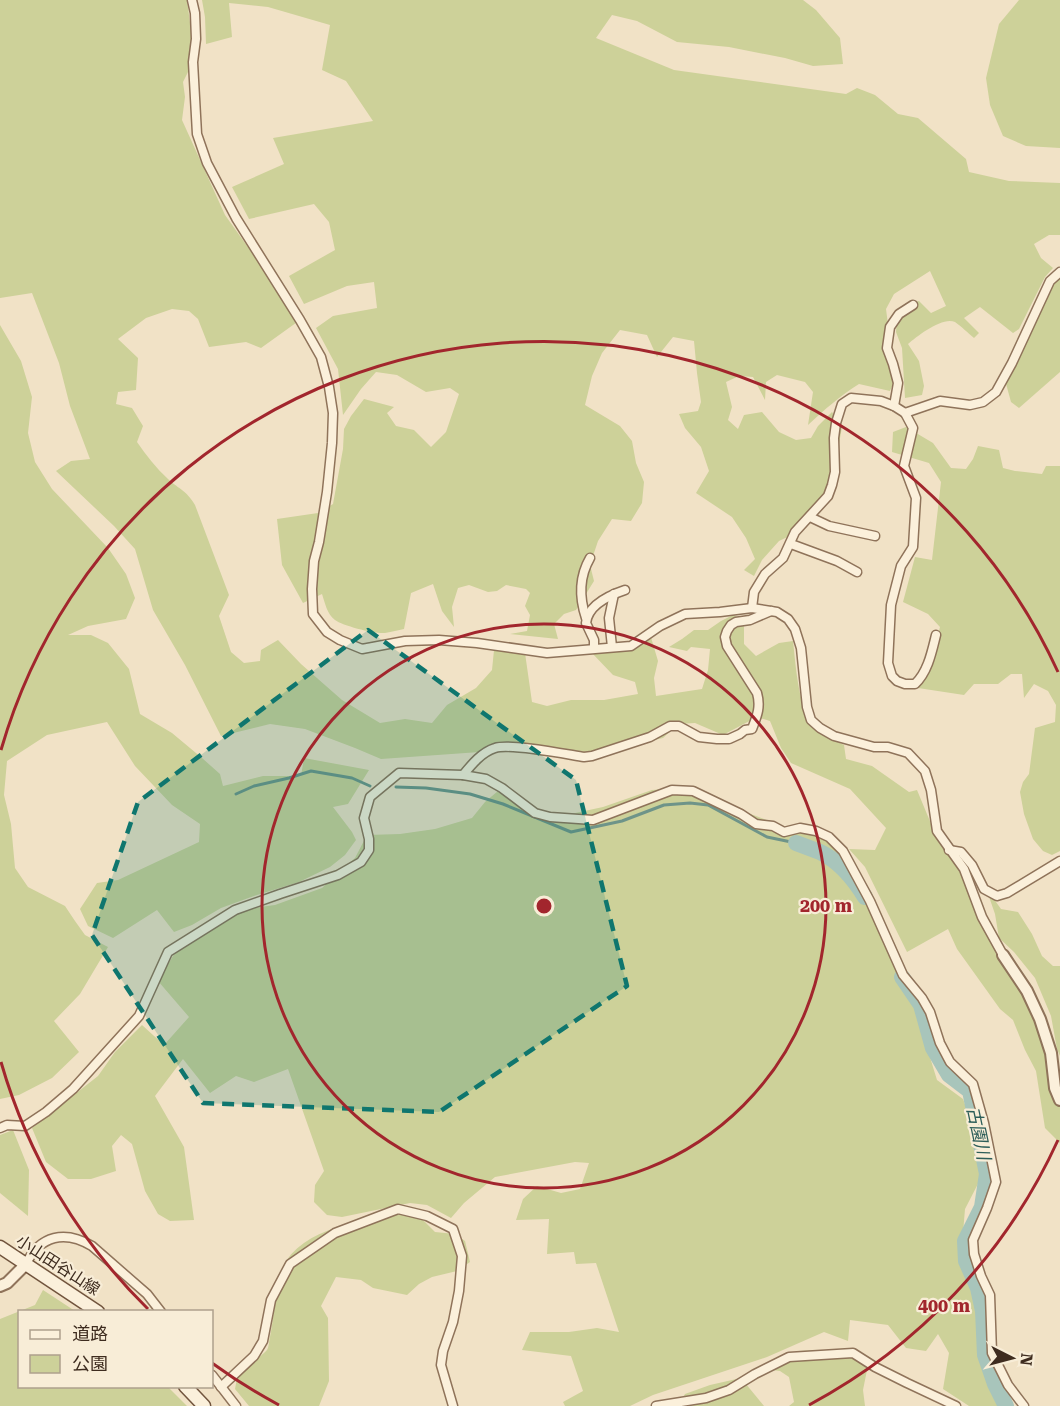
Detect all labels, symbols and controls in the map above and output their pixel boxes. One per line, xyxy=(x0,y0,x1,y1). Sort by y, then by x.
text: 200 m xyxy=(800,895,853,916)
centre of rings xyxy=(534,896,554,916)
water label: 古園川 xyxy=(963,1104,995,1164)
street label: 小山田谷山線 xyxy=(13,1231,103,1299)
text: 400 m xyxy=(918,1295,971,1316)
legend xyxy=(18,1310,213,1388)
text: 道路 xyxy=(72,1323,108,1344)
north arrow xyxy=(982,1328,1042,1388)
text: N xyxy=(1016,1352,1037,1367)
text: 公園 xyxy=(72,1353,108,1374)

